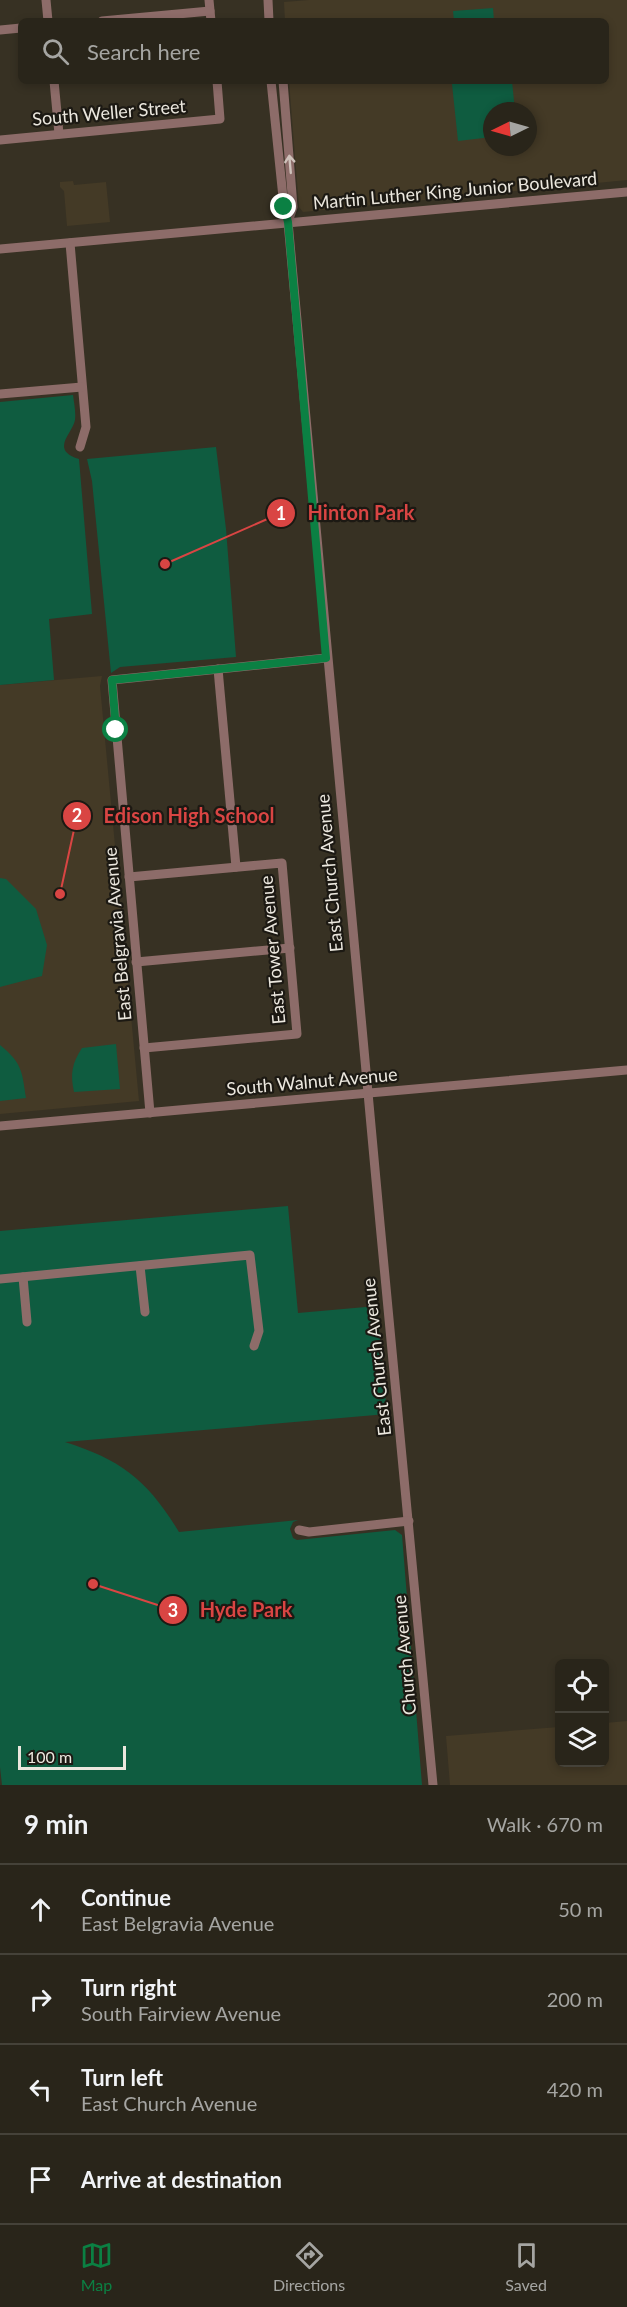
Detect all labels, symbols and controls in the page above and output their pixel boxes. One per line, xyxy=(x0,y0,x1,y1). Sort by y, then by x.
search box xyxy=(18,18,609,84)
icon: search xyxy=(39,35,72,68)
text: Search here xyxy=(87,38,200,65)
street label: South Weller Street xyxy=(31,94,187,130)
north arrow xyxy=(483,102,537,156)
one-way arrow xyxy=(284,155,295,175)
street label: Martin Luther King Junior Boulevard xyxy=(312,167,598,213)
route end xyxy=(270,193,296,219)
callout: Hinton Park xyxy=(266,494,427,532)
text: Hinton Park xyxy=(308,500,415,524)
text: 1 xyxy=(276,502,286,524)
route start xyxy=(102,716,128,742)
street label: East Church Avenue xyxy=(311,793,347,953)
callout: Edison High School xyxy=(62,797,287,835)
text: Edison High School xyxy=(104,803,274,827)
text: 2 xyxy=(72,804,82,826)
street label: East Belgravia Avenue xyxy=(98,846,136,1022)
street label: East Tower Avenue xyxy=(255,875,289,1025)
street label: South Walnut Avenue xyxy=(225,1063,398,1099)
street label: East Church Avenue xyxy=(357,1277,395,1437)
callout: Hyde Park xyxy=(158,1591,304,1629)
street label: Church Avenue xyxy=(388,1594,420,1716)
text: Hyde Park xyxy=(200,1597,293,1621)
text: 3 xyxy=(168,1599,178,1621)
map controls xyxy=(555,1659,609,1767)
button: locate xyxy=(555,1659,609,1713)
button: layers xyxy=(555,1713,609,1767)
scale bar xyxy=(18,1743,126,1770)
text: 100 m xyxy=(27,1747,72,1766)
text: 9 min xyxy=(24,1808,88,1840)
text: Walk · 670 m xyxy=(487,1812,603,1836)
text: Continue xyxy=(81,1884,171,1911)
icon: ahead xyxy=(24,1893,57,1926)
text: 50 m xyxy=(558,1897,603,1921)
text: East Belgravia Avenue xyxy=(81,1911,274,1935)
text: Turn right xyxy=(81,1974,176,2001)
icon: right xyxy=(24,1983,57,2016)
text: 200 m xyxy=(547,1987,603,2011)
text: South Fairview Avenue xyxy=(81,2001,281,2025)
text: Turn left xyxy=(81,2064,163,2091)
icon: left xyxy=(24,2073,57,2106)
text: 420 m xyxy=(547,2077,603,2101)
text: East Church Avenue xyxy=(81,2091,257,2115)
icon: arrive xyxy=(24,2163,57,2196)
text: Arrive at destination xyxy=(81,2166,282,2193)
tab: Map xyxy=(80,2239,113,2294)
tab: Directions xyxy=(273,2239,345,2294)
tab: Saved xyxy=(505,2239,547,2294)

